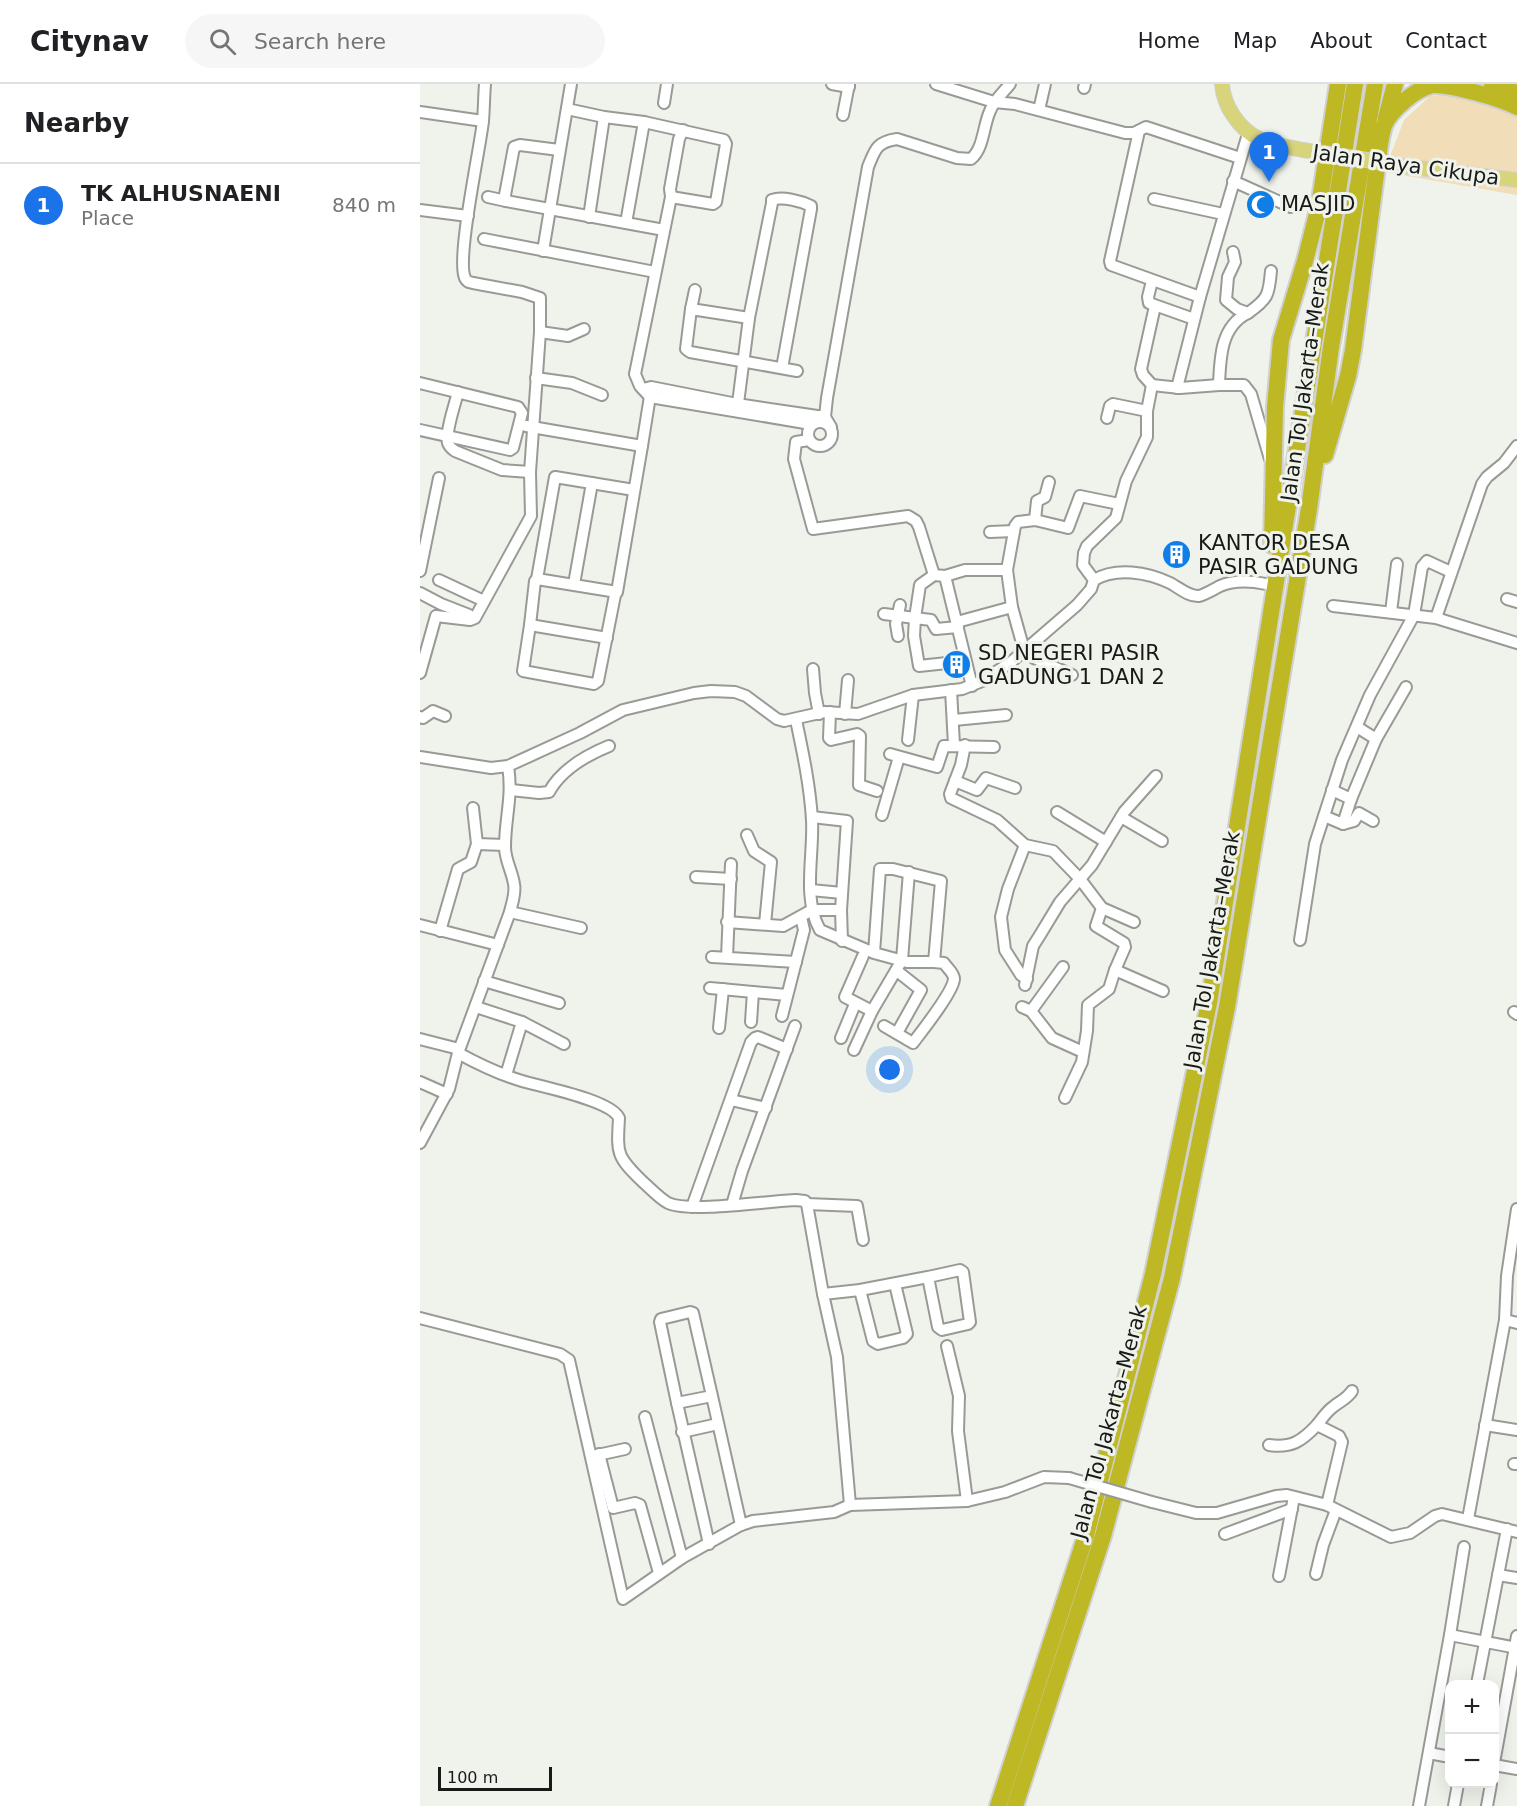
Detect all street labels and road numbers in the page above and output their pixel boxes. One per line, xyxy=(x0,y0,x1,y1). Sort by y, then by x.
street label: Jalan Raya Cikupa xyxy=(1309,140,1501,190)
street label: Jalan Tol Jakarta–Merak xyxy=(1276,260,1334,505)
street label: Jalan Tol Jakarta–Merak xyxy=(1179,828,1245,1073)
street label: Jalan Tol Jakarta–Merak xyxy=(1066,1302,1152,1543)

